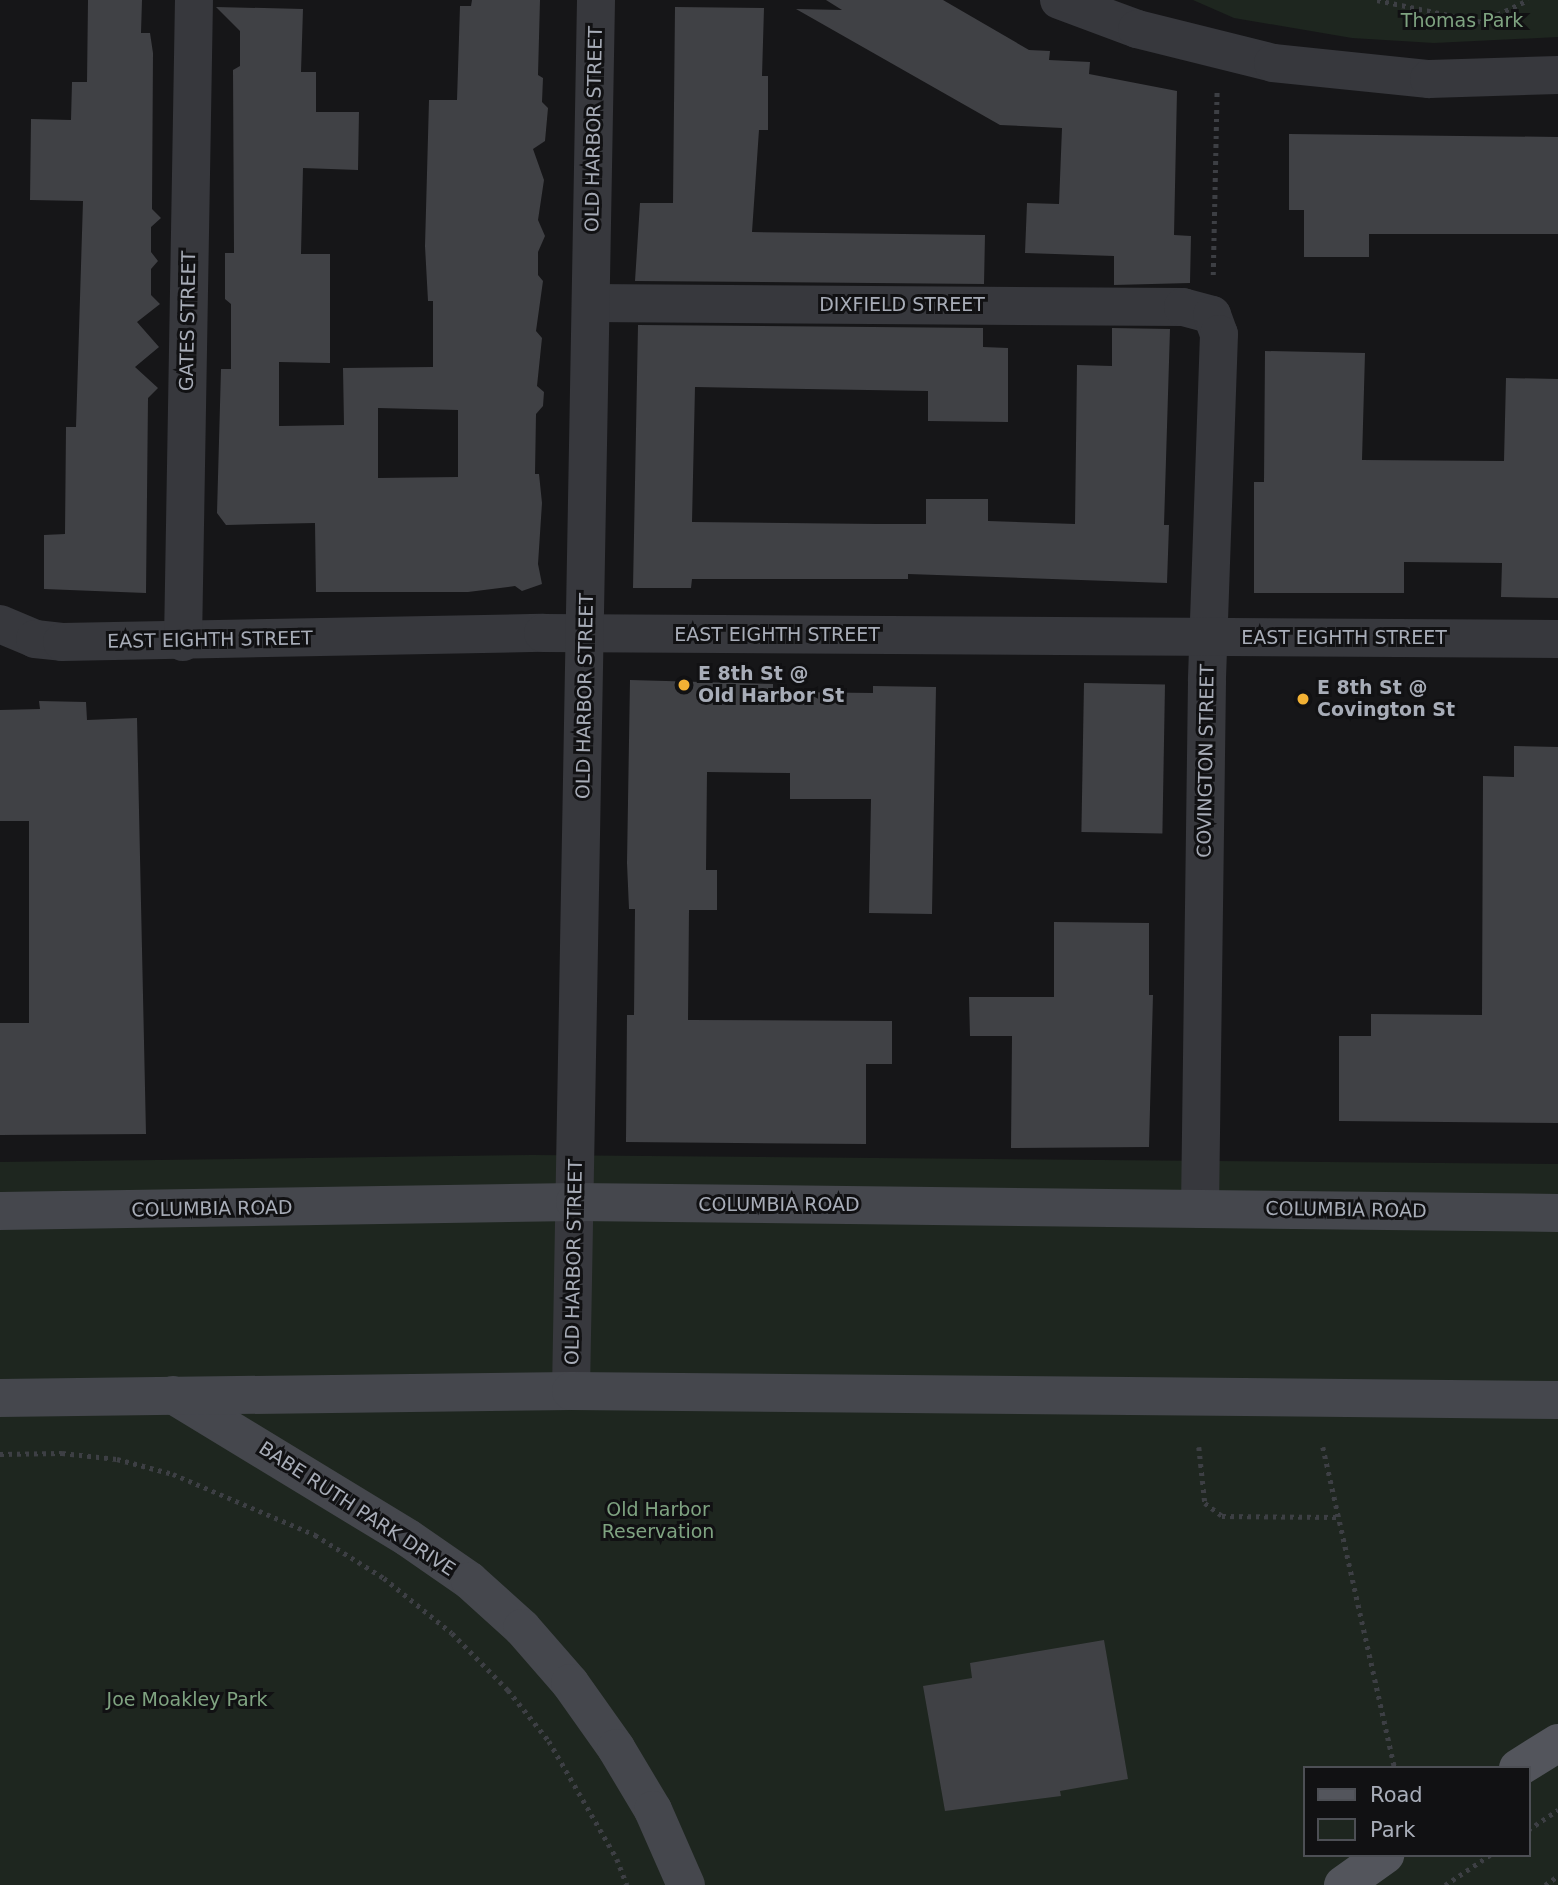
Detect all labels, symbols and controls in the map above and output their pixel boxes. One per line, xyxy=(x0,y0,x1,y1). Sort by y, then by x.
park label: Thomas Park xyxy=(1401,10,1523,32)
street label: OLD HARBOR STREET xyxy=(581,26,607,232)
street label: GATES STREET xyxy=(175,251,201,391)
street label: DIXFIELD STREET xyxy=(819,294,985,316)
street label: OLD HARBOR STREET xyxy=(572,593,598,799)
street label: EAST EIGHTH STREET xyxy=(674,624,880,646)
street label: EAST EIGHTH STREET xyxy=(107,627,313,653)
street label: EAST EIGHTH STREET xyxy=(1241,627,1447,649)
place label: E 8th St @ Old Harbor St xyxy=(698,663,844,707)
street label: COVINGTON STREET xyxy=(1193,664,1219,858)
marker: E 8th St @ Old Harbor St xyxy=(676,677,692,693)
place label: E 8th St @ Covington St xyxy=(1317,677,1455,721)
marker: E 8th St @ Covington St xyxy=(1295,691,1311,707)
street label: OLD HARBOR STREET xyxy=(561,1159,587,1365)
street label: COLUMBIA ROAD xyxy=(698,1194,860,1216)
street label: COLUMBIA ROAD xyxy=(131,1196,293,1222)
street label: COLUMBIA ROAD xyxy=(1265,1197,1427,1223)
street label: BABE RUTH PARK DRIVE xyxy=(255,1437,459,1581)
park label: Old Harbor Reservation xyxy=(602,1499,714,1543)
park label: Joe Moakley Park xyxy=(107,1689,267,1711)
legend xyxy=(1302,1766,1530,1857)
text: Road xyxy=(1370,1783,1423,1807)
text: Park xyxy=(1370,1818,1415,1842)

